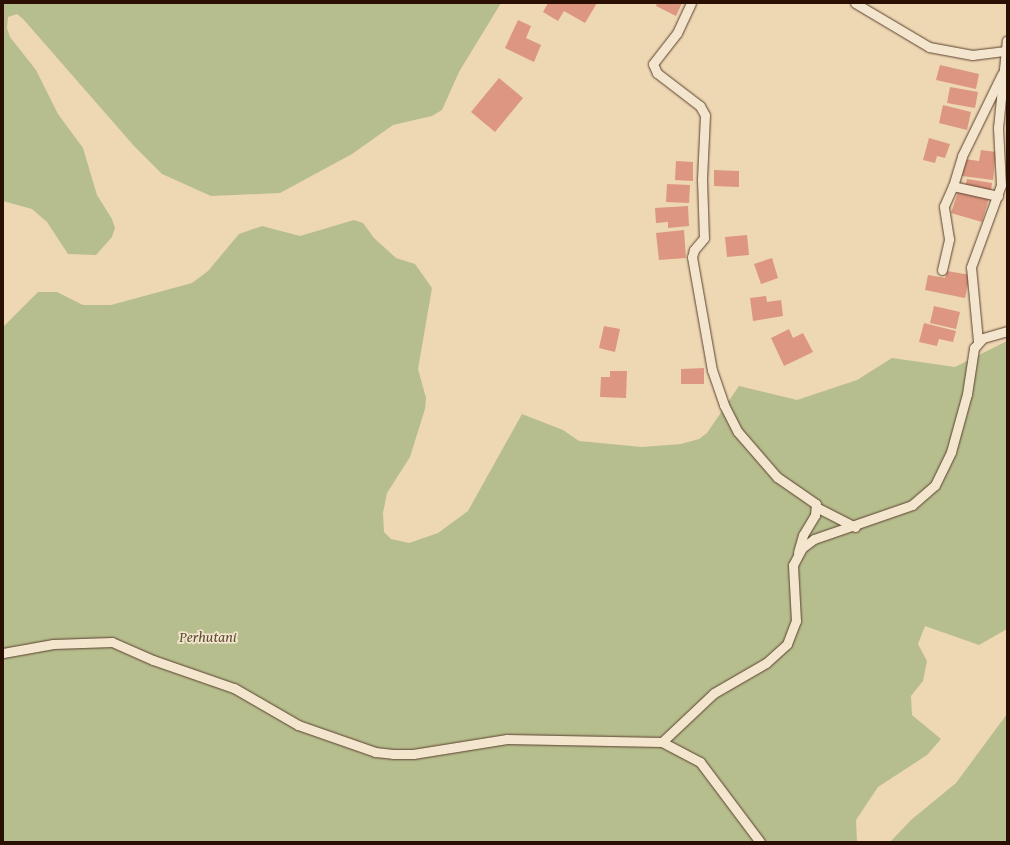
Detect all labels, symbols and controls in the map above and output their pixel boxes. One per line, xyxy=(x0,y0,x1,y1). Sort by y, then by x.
park label: Perhutani xyxy=(179,628,237,646)

